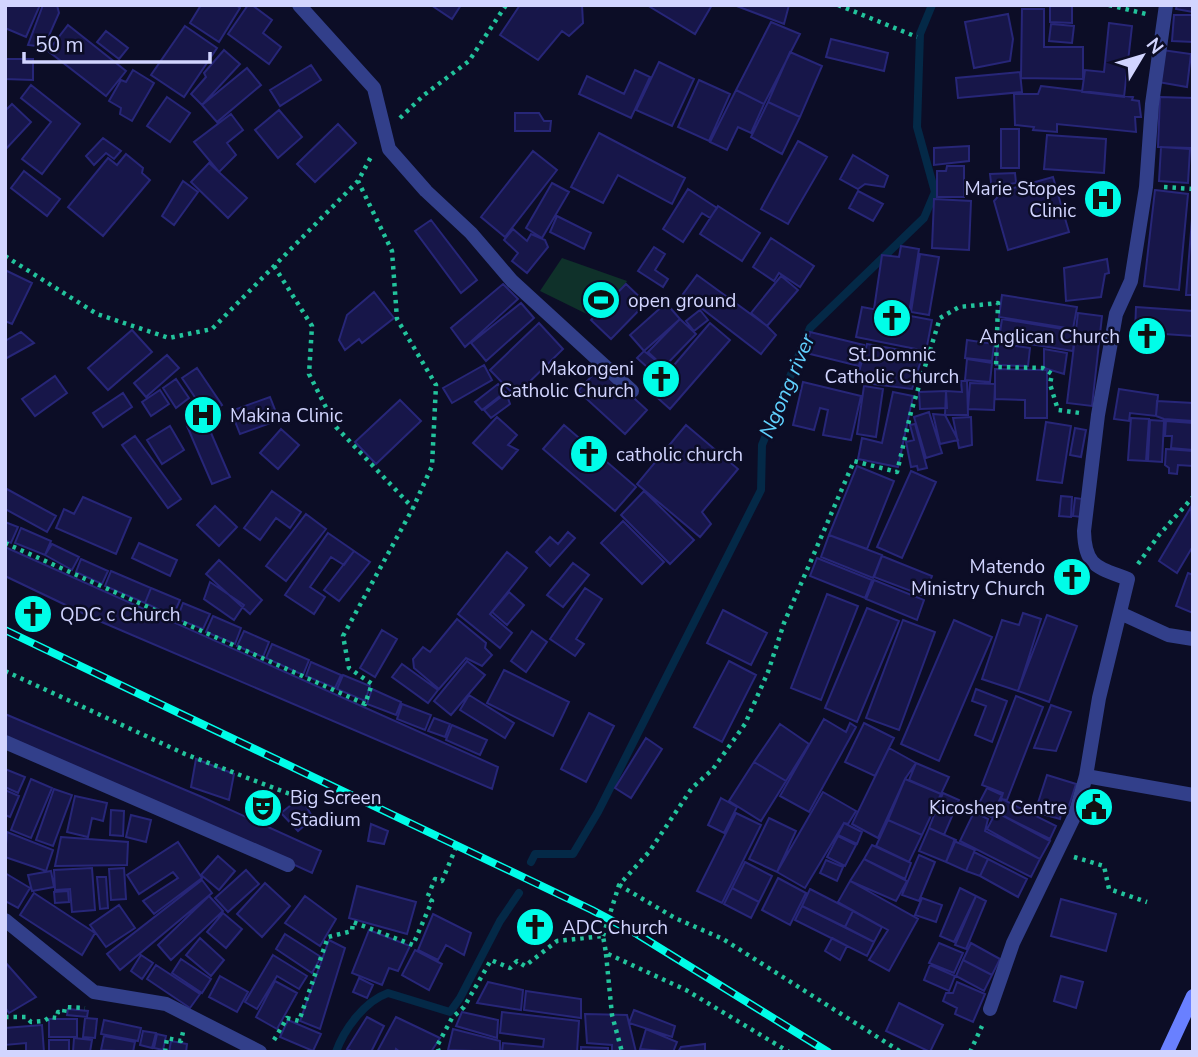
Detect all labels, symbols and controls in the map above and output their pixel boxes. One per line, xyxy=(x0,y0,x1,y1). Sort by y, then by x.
scale bar xyxy=(24,21,210,65)
north arrow xyxy=(1107,21,1177,91)
text: 50 m xyxy=(35,31,84,59)
text: N xyxy=(1140,33,1169,60)
place label: Marie Stopes Clinic xyxy=(964,176,1076,224)
hospital icon: Marie Stopes Clinic xyxy=(1082,178,1124,220)
sports icon: open ground xyxy=(580,279,622,321)
place label: open ground xyxy=(628,288,736,314)
church icon: St.Domnic Catholic Church xyxy=(871,297,913,339)
church icon: Anglican Church xyxy=(1126,315,1168,357)
place label: Anglican Church xyxy=(979,324,1120,350)
water label: Ngong river xyxy=(752,329,822,443)
place label: St.Domnic Catholic Church xyxy=(825,342,959,390)
place label: Makongeni Catholic Church xyxy=(499,356,634,404)
church icon: Makongeni Catholic Church xyxy=(640,358,682,400)
hospital icon: Makina Clinic xyxy=(182,394,224,436)
place label: Makina Clinic xyxy=(230,403,343,429)
church icon: catholic church xyxy=(568,433,610,475)
place label: catholic church xyxy=(616,442,743,468)
place label: Matendo Ministry Church xyxy=(911,554,1045,602)
church icon: Matendo Ministry Church xyxy=(1051,556,1093,598)
church icon: QDC c Church xyxy=(12,593,54,635)
place label: QDC c Church xyxy=(60,602,181,628)
place label: Big Screen Stadium xyxy=(290,785,381,833)
public building icon: Kicoshep Centre xyxy=(1073,786,1115,828)
theatre icon: Big Screen Stadium xyxy=(242,787,284,829)
place label: Kicoshep Centre xyxy=(929,795,1067,821)
church icon: ADC Church xyxy=(514,906,556,948)
place label: ADC Church xyxy=(562,915,668,941)

